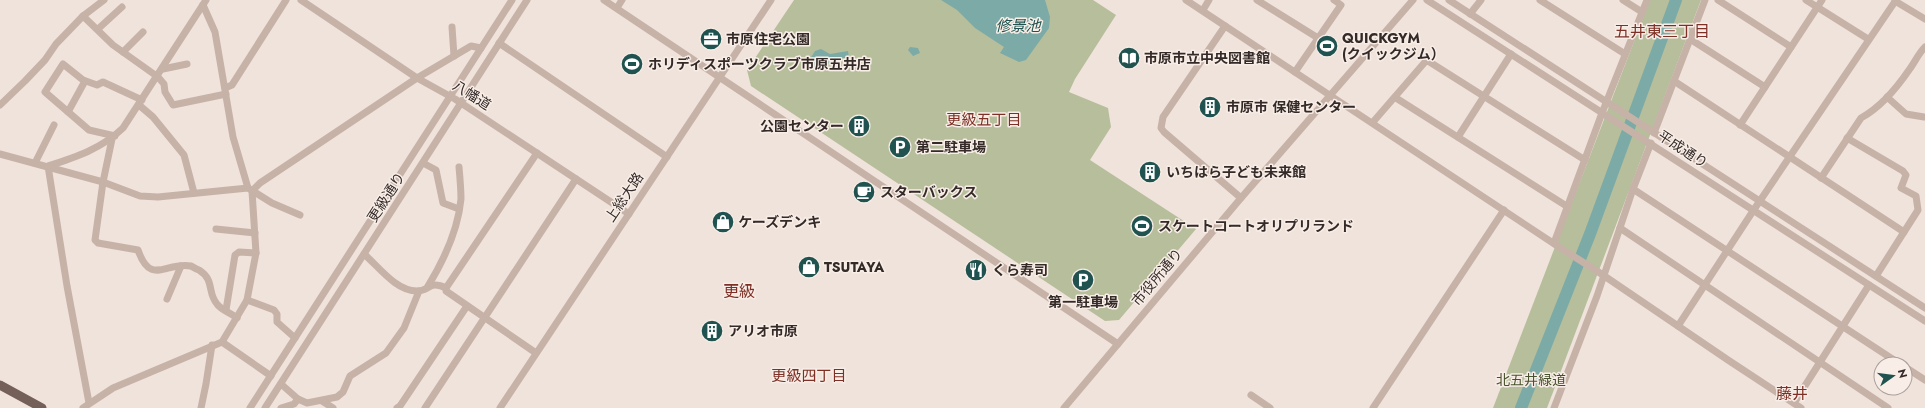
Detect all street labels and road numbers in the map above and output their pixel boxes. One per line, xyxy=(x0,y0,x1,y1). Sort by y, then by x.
street label: 八幡道 xyxy=(449,75,495,115)
street label: 平成通り xyxy=(1654,125,1712,173)
street label: 更級通り xyxy=(362,168,410,226)
street label: 上総大路 xyxy=(600,168,648,226)
street label: 市役所通り xyxy=(1127,244,1187,310)

